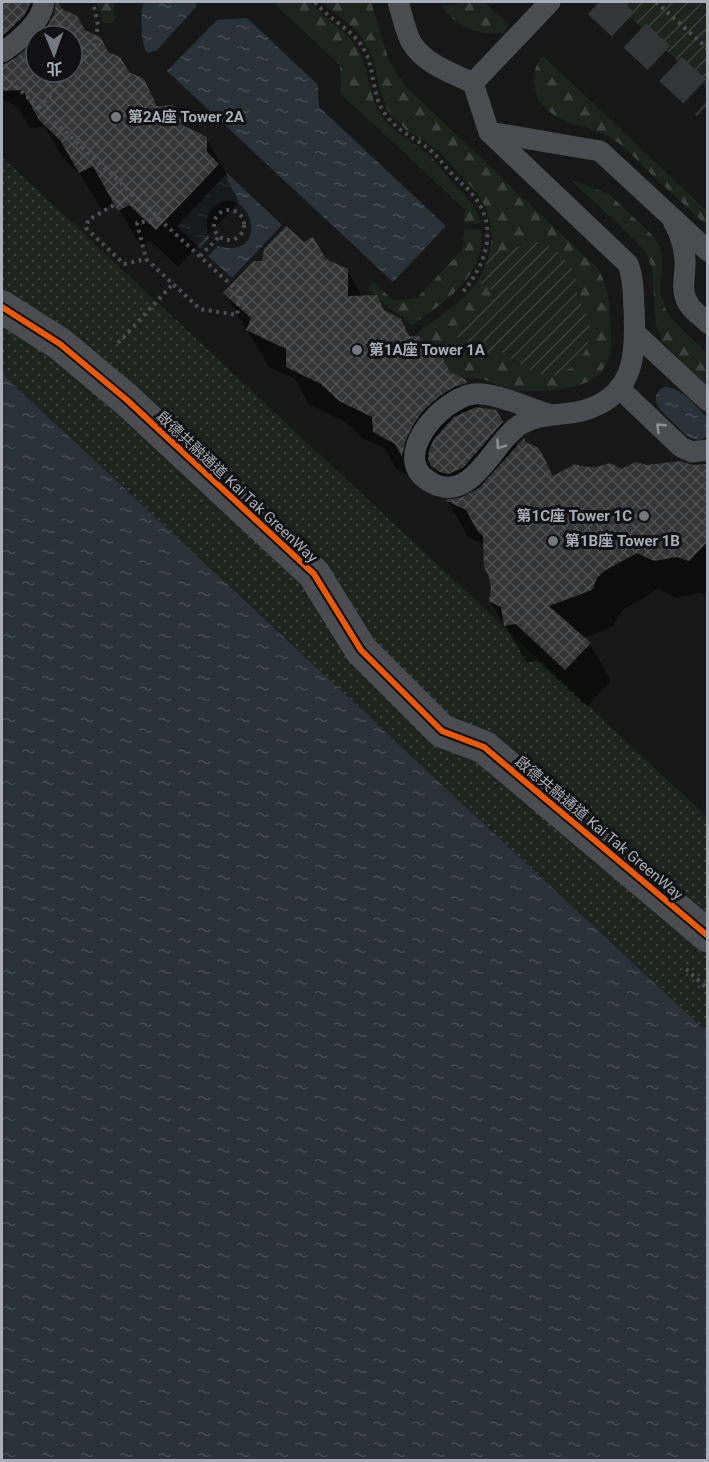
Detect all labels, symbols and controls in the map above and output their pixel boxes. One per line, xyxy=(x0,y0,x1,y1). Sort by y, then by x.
north arrow xyxy=(24,24,84,84)
text: 北 xyxy=(46,59,62,78)
place label: 第2A座 Tower 2A xyxy=(128,108,245,126)
marker: 第2A座 Tower 2A xyxy=(109,110,123,124)
place label: 第1A座 Tower 1A xyxy=(369,341,486,359)
marker: 第1A座 Tower 1A xyxy=(350,343,364,357)
street label: 啟德共融通道 Kai Tak GreenWay xyxy=(153,408,321,566)
one-way arrow xyxy=(657,423,667,434)
one-way arrow xyxy=(496,438,507,449)
place label: 第1C座 Tower 1C xyxy=(517,507,632,525)
marker: 第1C座 Tower 1C xyxy=(637,509,651,523)
place label: 第1B座 Tower 1B xyxy=(565,532,680,550)
marker: 第1B座 Tower 1B xyxy=(546,534,560,548)
street label: 啟德共融通道 Kai Tak GreenWay xyxy=(511,752,687,904)

